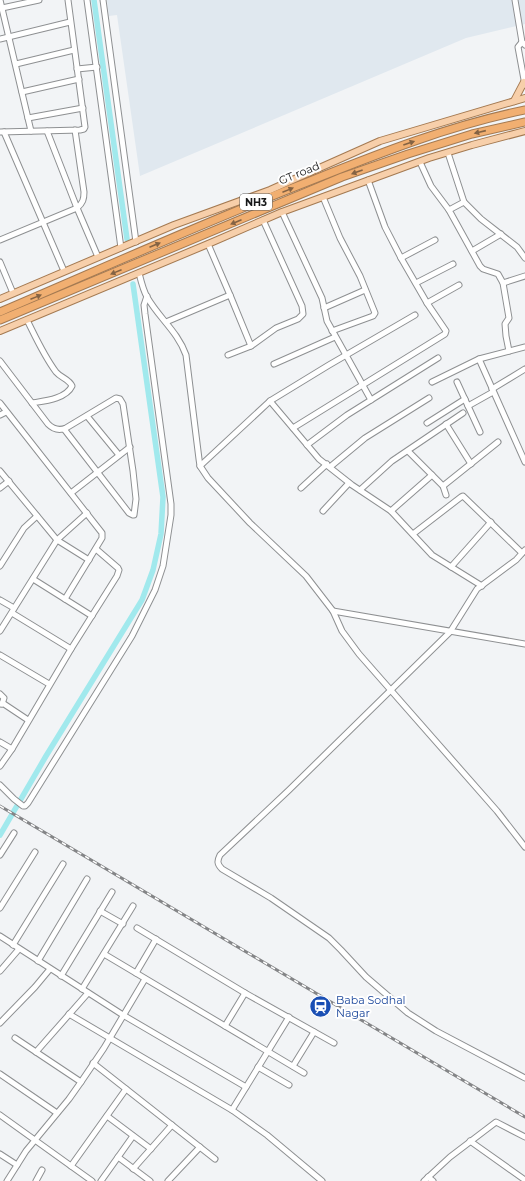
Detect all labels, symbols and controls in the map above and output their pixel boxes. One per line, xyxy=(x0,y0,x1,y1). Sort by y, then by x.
one-way arrow xyxy=(474,130,486,136)
one-way arrow xyxy=(404,140,416,146)
street label: GT road xyxy=(277,158,321,188)
one-way arrow xyxy=(350,170,362,176)
one-way arrow xyxy=(282,186,294,192)
road number: NH3 xyxy=(240,194,272,210)
one-way arrow xyxy=(231,219,242,225)
one-way arrow xyxy=(149,241,161,248)
one-way arrow xyxy=(110,269,122,275)
one-way arrow xyxy=(30,294,42,300)
station icon: Baba Sodhal Nagar xyxy=(308,993,334,1019)
place label: Baba Sodhal Nagar xyxy=(336,993,406,1020)

